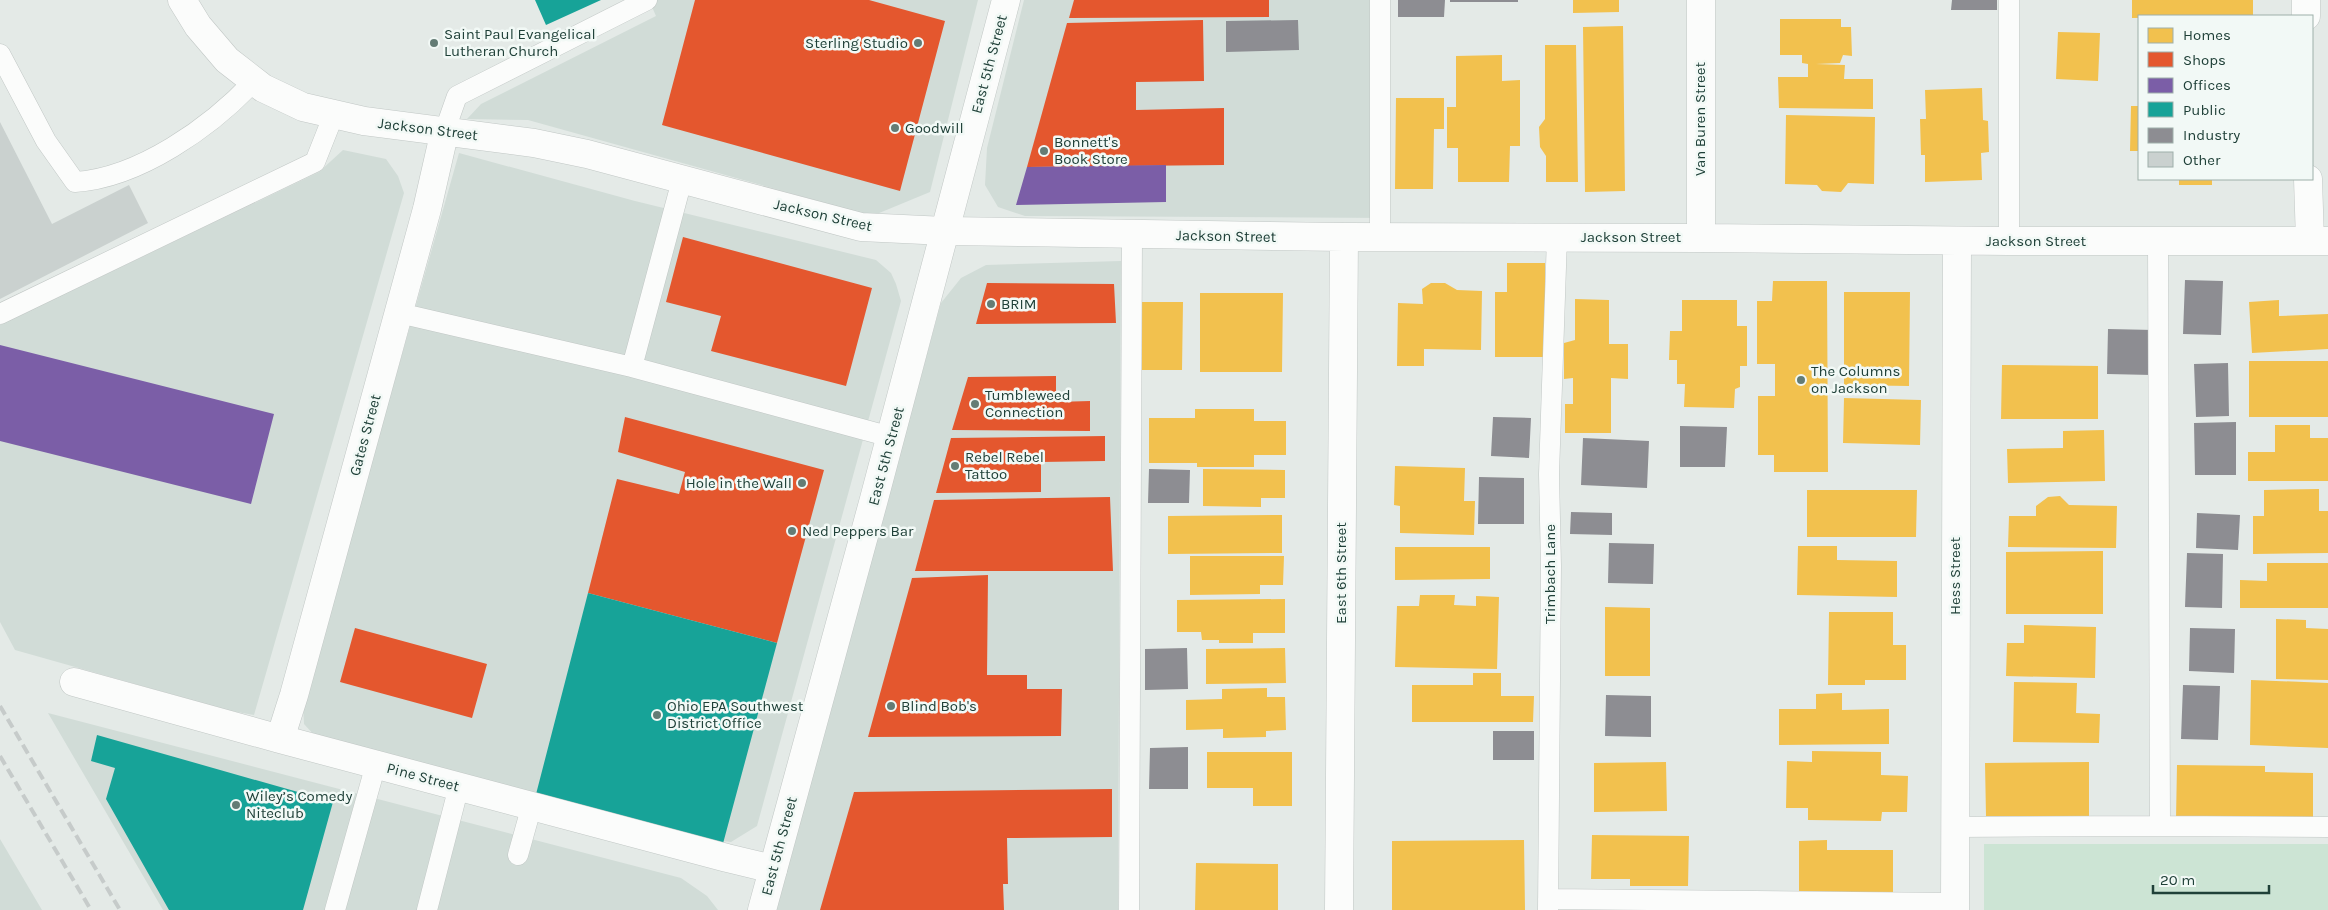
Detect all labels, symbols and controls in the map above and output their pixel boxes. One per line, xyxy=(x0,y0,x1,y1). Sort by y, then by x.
street label: East 5th Street xyxy=(967,12,1011,115)
legend xyxy=(2138,15,2313,180)
place label: Saint Paul Evangelical Lutheran Church xyxy=(444,25,596,60)
text: Homes xyxy=(2183,26,2231,44)
place label: Sterling Studio xyxy=(805,34,908,52)
marker: Saint Paul Evangelical Lutheran Church xyxy=(428,37,440,49)
marker: Sterling Studio xyxy=(912,37,924,49)
text: Shops xyxy=(2183,51,2226,69)
street label: Van Buren Street xyxy=(1691,62,1709,176)
text: Offices xyxy=(2183,76,2231,94)
text: Public xyxy=(2183,101,2226,119)
street label: Jackson Street xyxy=(377,114,479,144)
place label: Goodwill xyxy=(905,119,964,137)
marker: Goodwill xyxy=(889,122,901,134)
text: Industry xyxy=(2183,126,2240,144)
place label: Bonnett's Book Store xyxy=(1054,133,1128,168)
marker: Bonnett's Book Store xyxy=(1038,145,1050,157)
text: Other xyxy=(2183,151,2221,169)
street label: Jackson Street xyxy=(772,195,874,235)
street label: Jackson Street xyxy=(1176,226,1277,246)
street label: Jackson Street xyxy=(1581,228,1682,246)
street label: Jackson Street xyxy=(1986,232,2087,250)
place label: BRIM xyxy=(1001,295,1036,313)
marker: BRIM xyxy=(985,298,997,310)
place label: The Columns on Jackson xyxy=(1811,362,1900,397)
marker: The Columns on Jackson xyxy=(1795,374,1807,386)
place label: Tumbleweed Connection xyxy=(985,386,1071,421)
street label: Gates Street xyxy=(345,392,385,478)
marker: Tumbleweed Connection xyxy=(969,398,981,410)
street label: East 5th Street xyxy=(864,404,908,507)
place label: Rebel Rebel Tattoo xyxy=(965,448,1044,483)
marker: Rebel Rebel Tattoo xyxy=(949,460,961,472)
place label: Hole in the Wall xyxy=(686,474,792,492)
marker: Hole in the Wall xyxy=(796,477,808,489)
place label: Ned Peppers Bar xyxy=(802,522,914,540)
street label: East 6th Street xyxy=(1332,522,1350,624)
street label: Trimbach Lane xyxy=(1541,524,1559,624)
marker: Ned Peppers Bar xyxy=(786,525,798,537)
street label: Hess Street xyxy=(1946,537,1964,615)
place label: Ohio EPA Southwest District Office xyxy=(667,697,804,732)
place label: Blind Bob's xyxy=(901,697,977,715)
marker: Blind Bob's xyxy=(885,700,897,712)
marker: Ohio EPA Southwest District Office xyxy=(651,709,663,721)
street label: Pine Street xyxy=(385,759,462,795)
place label: Wiley’s Comedy Niteclub xyxy=(246,787,352,822)
street label: East 5th Street xyxy=(757,794,801,897)
marker: Wiley’s Comedy Niteclub xyxy=(230,799,242,811)
scale bar xyxy=(2153,862,2269,894)
text: 20 m xyxy=(2160,871,2195,889)

